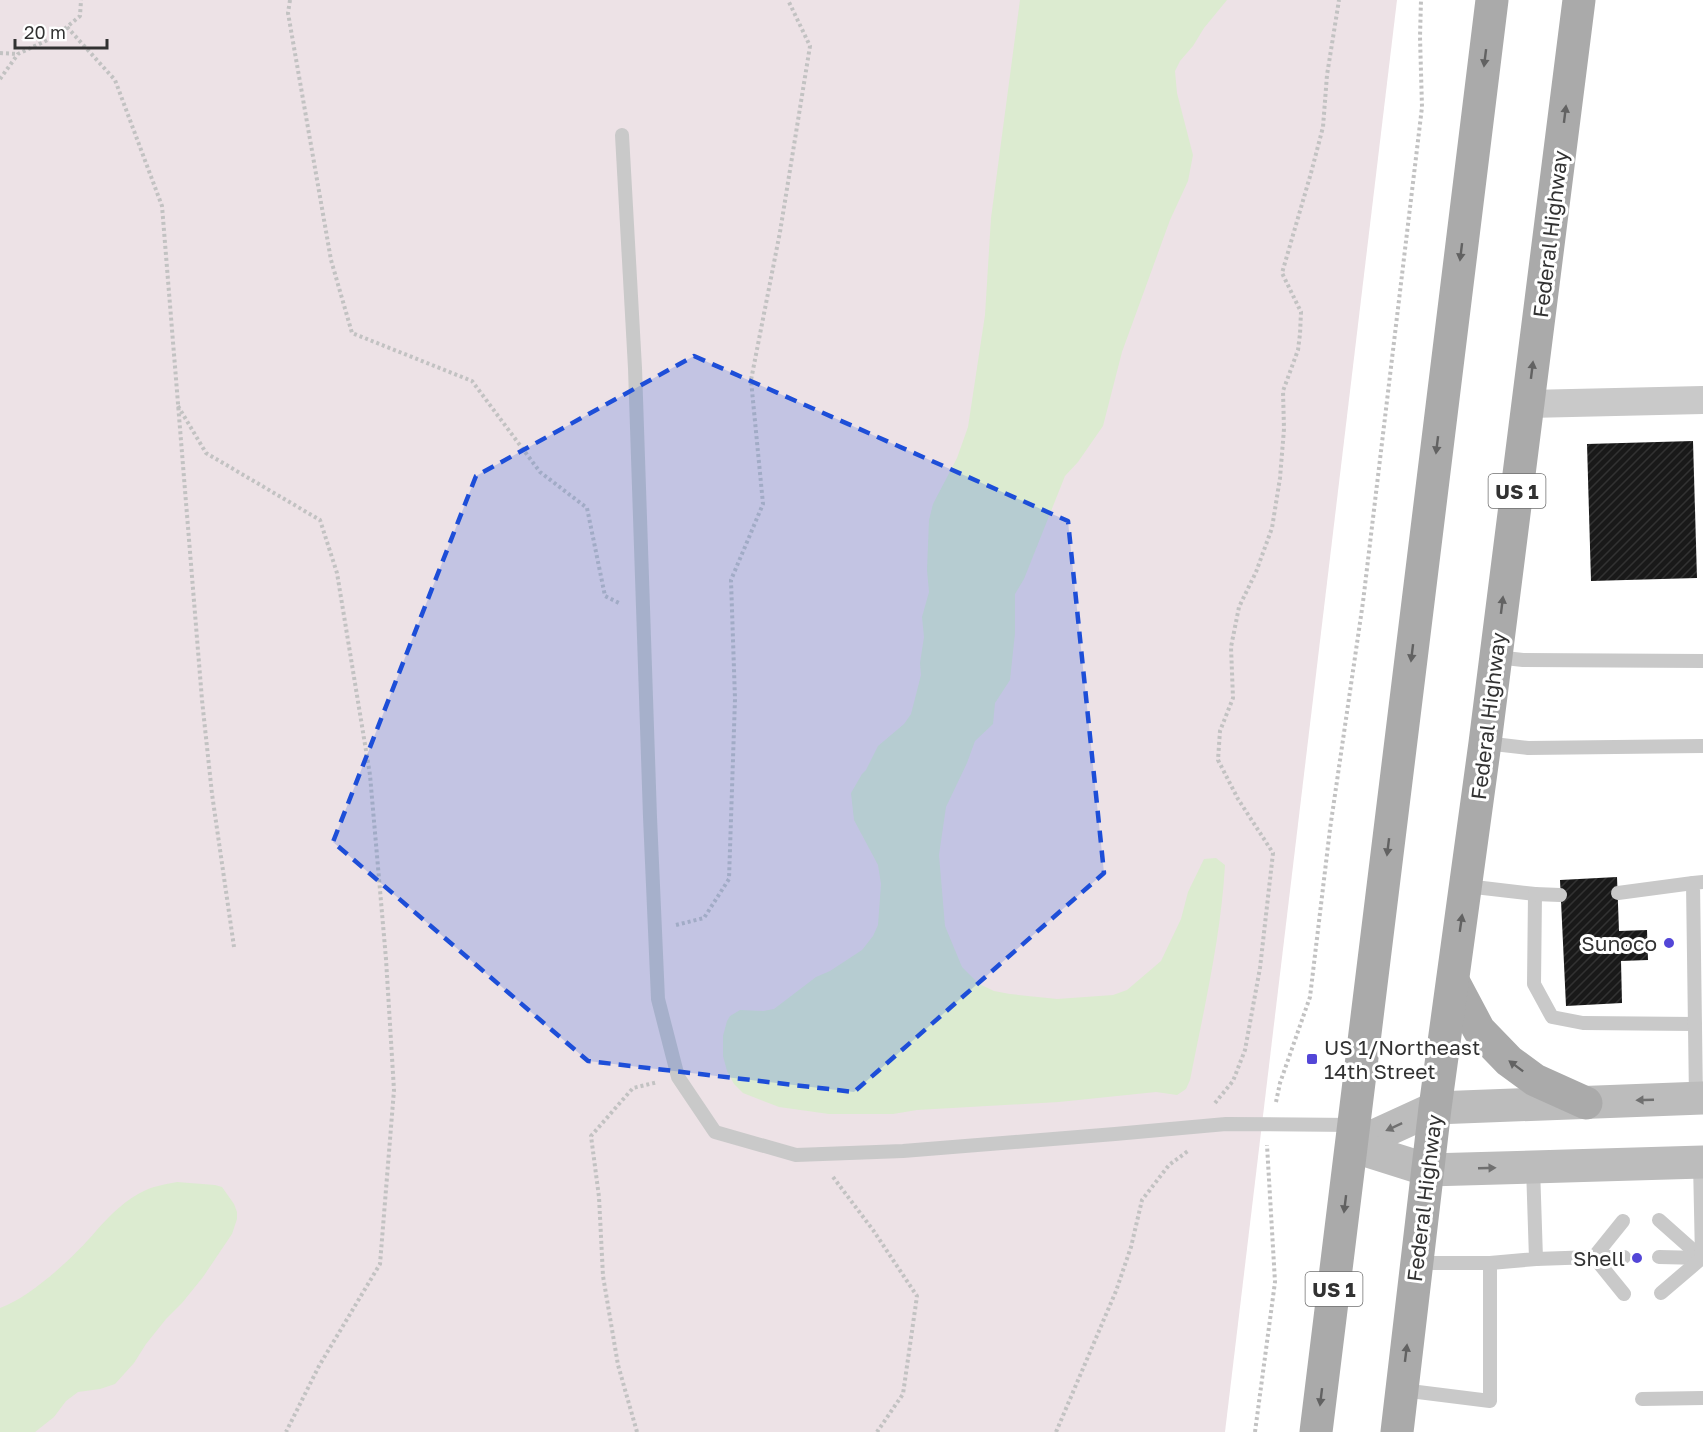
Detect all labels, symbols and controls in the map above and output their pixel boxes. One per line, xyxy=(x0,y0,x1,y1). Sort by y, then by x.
scale bar xyxy=(15,12,106,50)
text: 20 m xyxy=(24,21,66,43)
one-way arrow xyxy=(1480,49,1489,68)
one-way arrow xyxy=(1560,104,1569,123)
street label: Federal Highway xyxy=(1527,149,1573,319)
one-way arrow xyxy=(1456,242,1466,261)
one-way arrow xyxy=(1528,360,1537,379)
one-way arrow xyxy=(1432,436,1442,455)
road number: US 1 xyxy=(1488,474,1546,508)
one-way arrow xyxy=(1498,595,1507,614)
street label: Federal Highway xyxy=(1465,631,1511,801)
one-way arrow xyxy=(1407,644,1416,663)
one-way arrow xyxy=(1383,838,1393,857)
one-way arrow xyxy=(1456,914,1465,933)
place label: Sunoco xyxy=(1581,930,1657,956)
marker: Sunoco xyxy=(1662,936,1676,950)
place label: US 1/Northeast 14th Street xyxy=(1324,1034,1480,1084)
marker: US 1/Northeast 14th Street xyxy=(1305,1052,1319,1066)
one-way arrow xyxy=(1508,1060,1524,1073)
one-way arrow xyxy=(1635,1096,1654,1105)
street label: Federal Highway xyxy=(1401,1113,1447,1283)
one-way arrow xyxy=(1385,1122,1402,1131)
one-way arrow xyxy=(1477,1164,1496,1173)
one-way arrow xyxy=(1340,1194,1349,1213)
place label: Shell xyxy=(1573,1245,1625,1271)
marker: Shell xyxy=(1630,1251,1644,1265)
road number: US 1 xyxy=(1306,1272,1362,1306)
one-way arrow xyxy=(1401,1343,1411,1362)
one-way arrow xyxy=(1316,1388,1325,1407)

